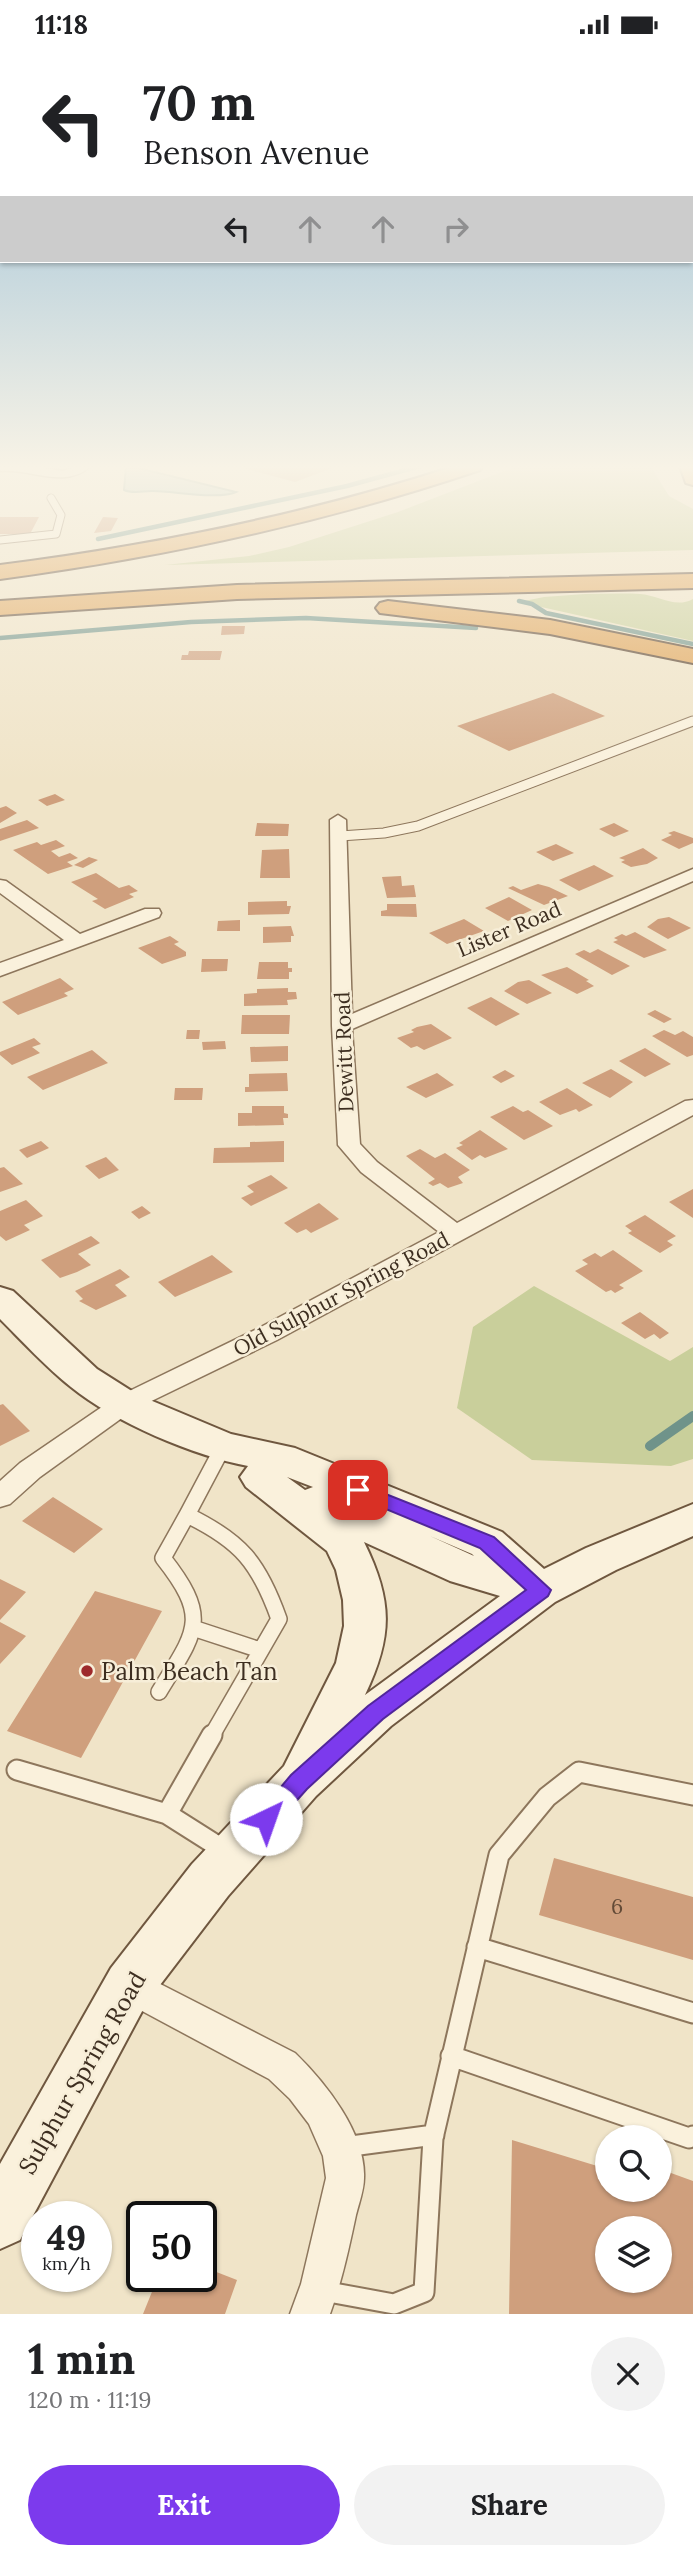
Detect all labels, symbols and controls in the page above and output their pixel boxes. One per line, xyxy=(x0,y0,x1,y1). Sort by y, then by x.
text: 11:18 xyxy=(35,8,88,41)
text: 70 m xyxy=(143,71,255,133)
icon: left xyxy=(28,77,119,168)
text: Benson Avenue xyxy=(143,132,370,173)
icon: left xyxy=(218,210,256,248)
icon: ahead xyxy=(291,210,329,248)
icon: ahead xyxy=(364,210,402,248)
icon: right xyxy=(437,210,475,248)
street label: Lister Road xyxy=(453,895,565,963)
street label: Dewitt Road xyxy=(328,991,360,1113)
street label: Old Sulphur Spring Road xyxy=(228,1226,454,1362)
pin xyxy=(328,1460,388,1520)
icon: arrive xyxy=(339,1471,377,1509)
place label: Palm Beach Tan xyxy=(101,1656,278,1687)
marker: Palm Beach Tan xyxy=(79,1663,95,1679)
position arrow xyxy=(229,1782,303,1856)
house number: 6 xyxy=(611,1893,623,1920)
street label: Sulphur Spring Road xyxy=(11,1966,153,2180)
map controls xyxy=(595,2125,672,2293)
button: search xyxy=(595,2125,672,2202)
speed limit sign: 50 xyxy=(126,2201,217,2292)
text: 49 xyxy=(47,2215,86,2260)
button: layers xyxy=(595,2216,672,2293)
text: km/h xyxy=(42,2252,91,2275)
text: 1 min xyxy=(28,2332,135,2386)
button: close xyxy=(591,2337,665,2411)
text: 120 m · 11:19 xyxy=(28,2385,152,2414)
button: Exit xyxy=(28,2465,340,2545)
button: Share xyxy=(354,2465,665,2545)

